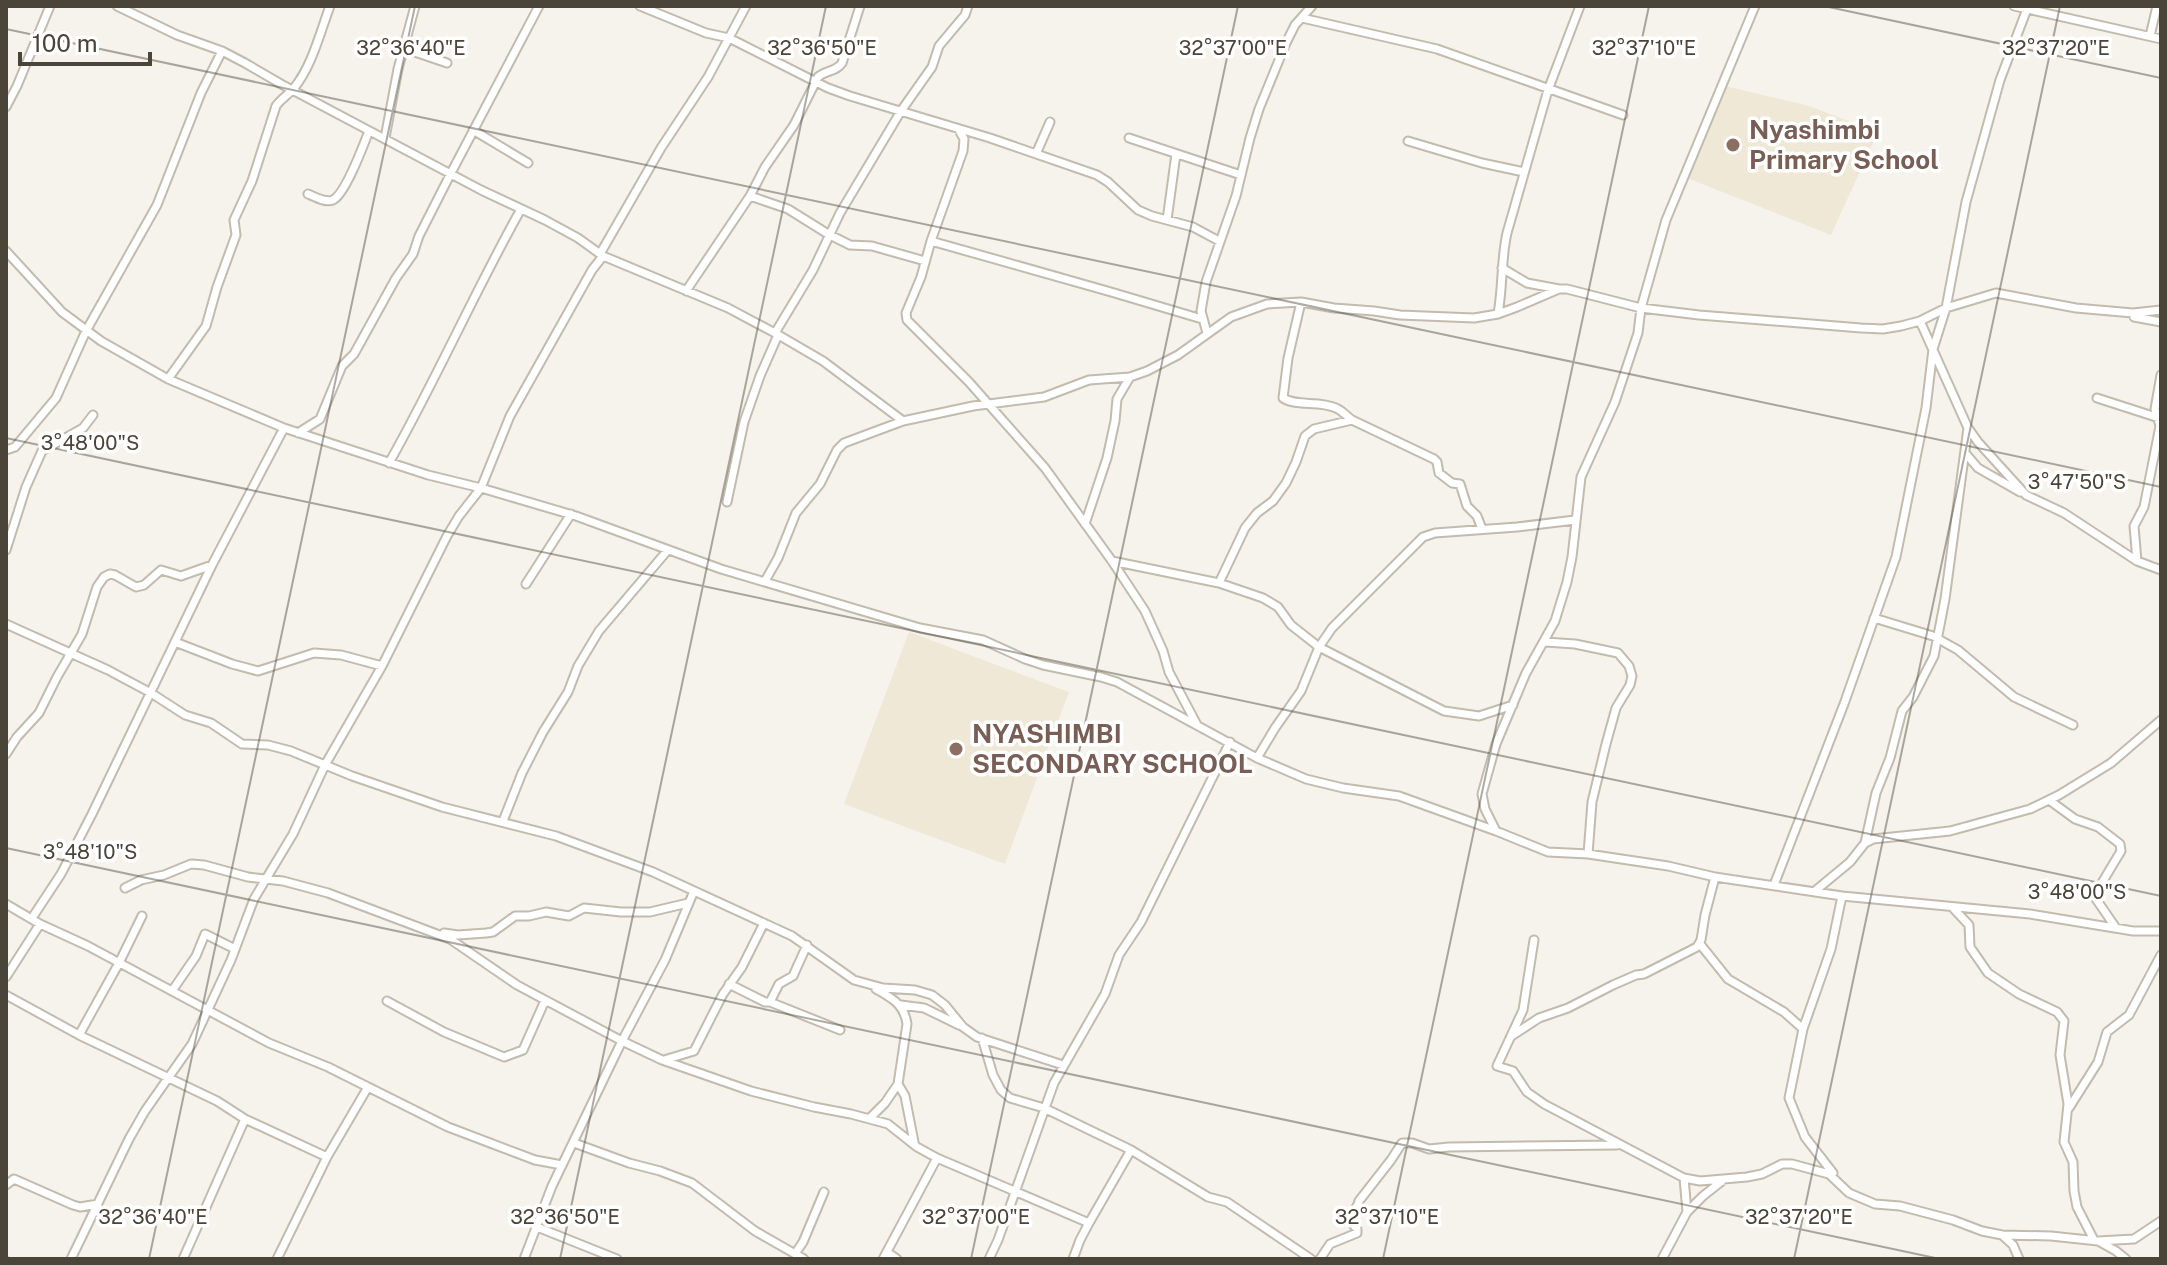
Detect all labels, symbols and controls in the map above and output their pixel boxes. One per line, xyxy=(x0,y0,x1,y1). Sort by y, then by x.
scale bar xyxy=(20,16,150,66)
text: 100 m xyxy=(32,29,98,57)
text: 32°36'40"E xyxy=(356,36,466,60)
text: 32°36'50"E xyxy=(767,36,877,60)
text: 32°37'00"E xyxy=(1179,36,1287,60)
text: 32°37'10"E xyxy=(1592,36,1696,60)
text: 32°37'20"E xyxy=(2002,36,2110,60)
place label: Nyashimbi Primary School xyxy=(1749,114,1939,175)
marker: Nyashimbi Primary School xyxy=(1724,136,1742,154)
text: 3°48'00"S xyxy=(41,431,139,455)
text: 3°47'50"S xyxy=(2028,470,2126,494)
place label: NYASHIMBI SECONDARY SCHOOL xyxy=(972,718,1253,779)
marker: NYASHIMBI SECONDARY SCHOOL xyxy=(947,740,965,758)
text: 3°48'10"S xyxy=(43,840,137,864)
text: 3°48'00"S xyxy=(2028,880,2126,904)
text: 32°36'40"E xyxy=(98,1205,208,1229)
text: 32°36'50"E xyxy=(510,1205,620,1229)
text: 32°37'00"E xyxy=(922,1205,1030,1229)
text: 32°37'10"E xyxy=(1335,1205,1439,1229)
text: 32°37'20"E xyxy=(1745,1205,1853,1229)

